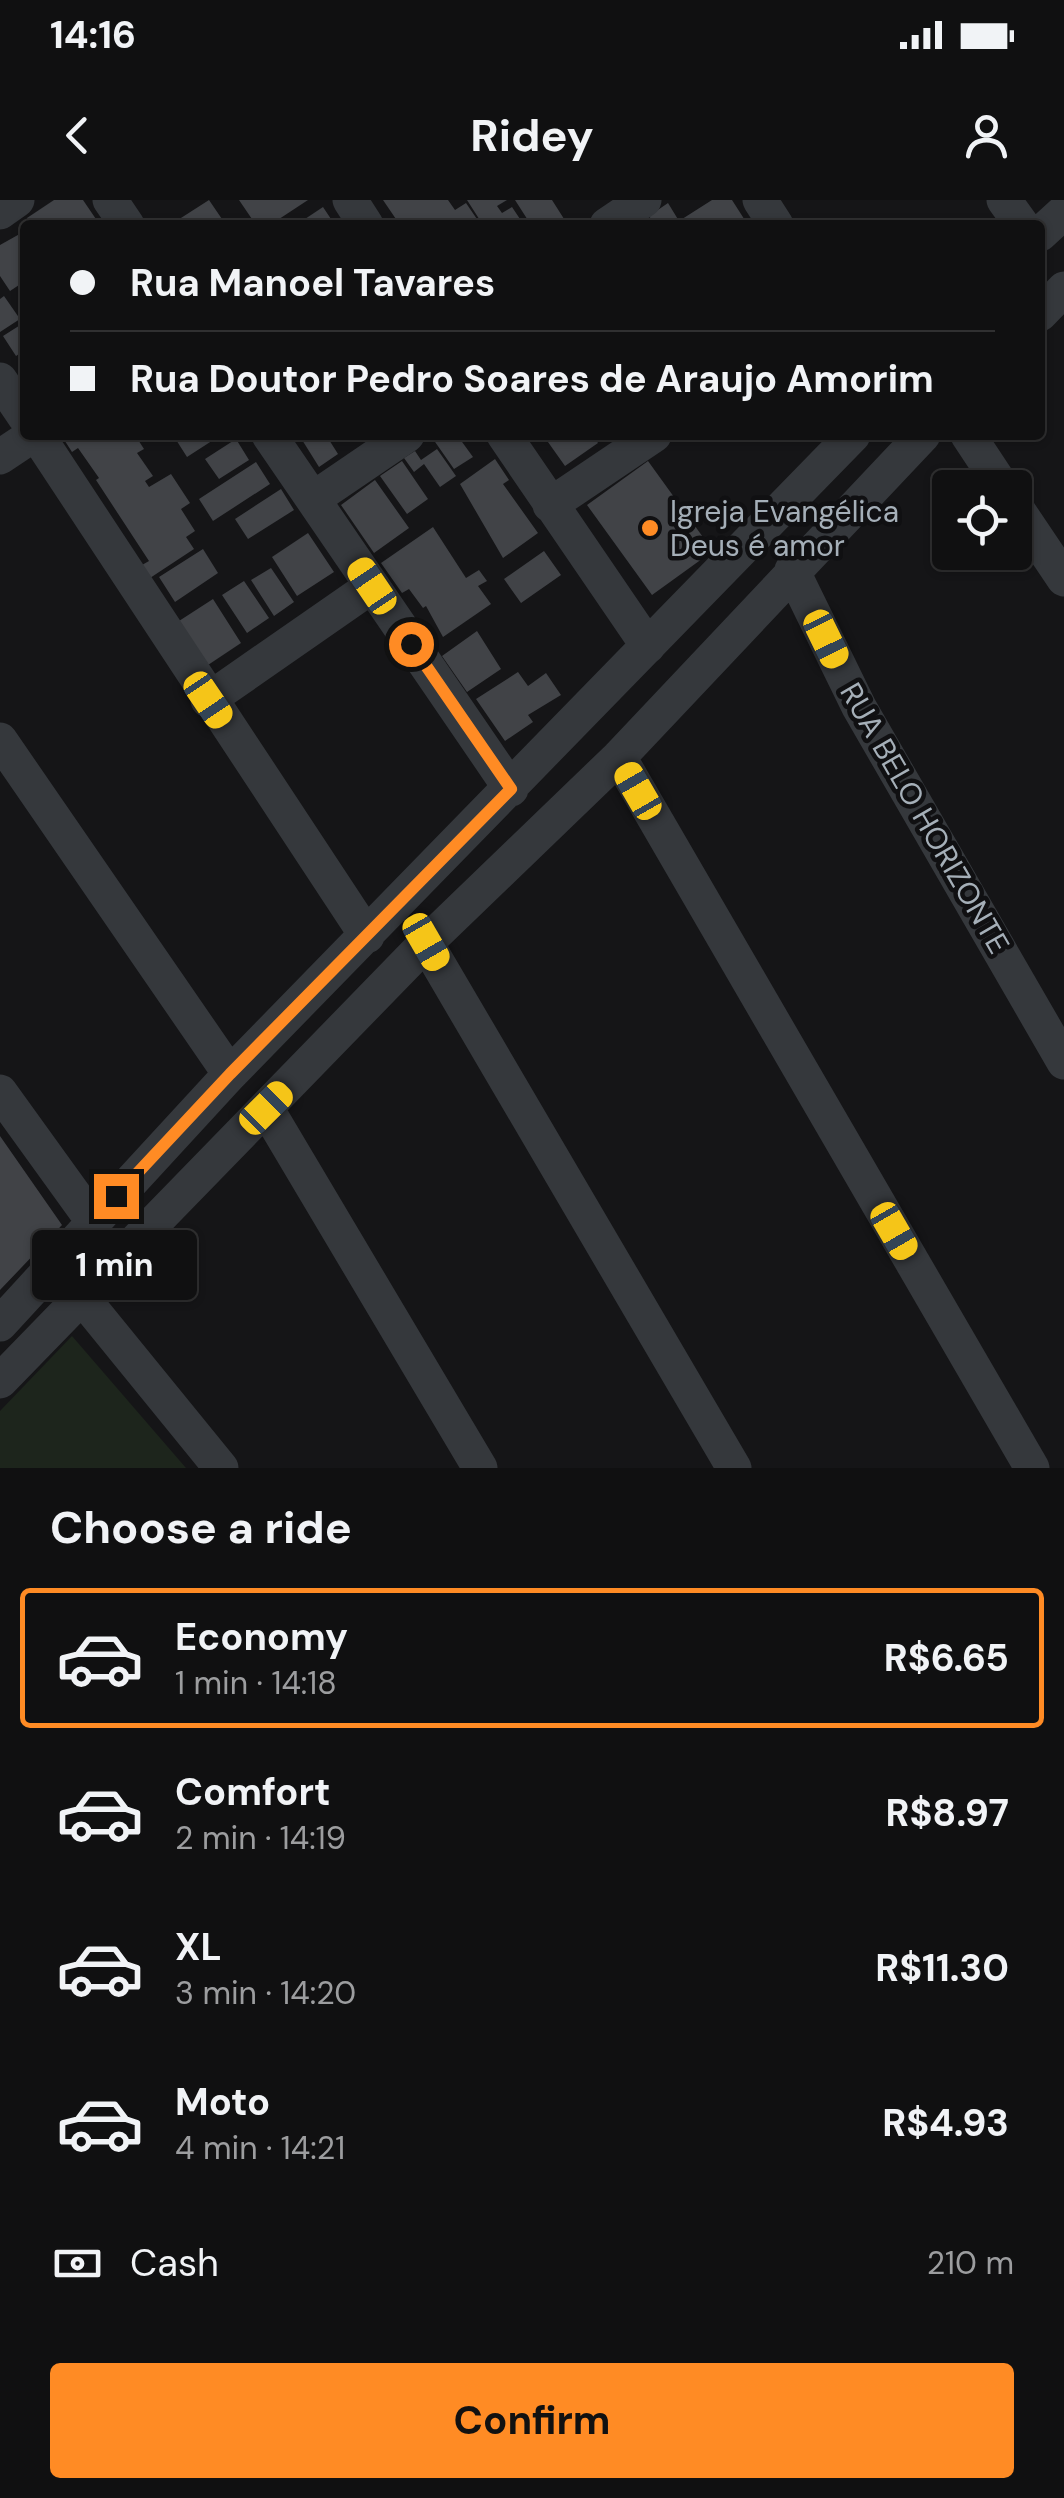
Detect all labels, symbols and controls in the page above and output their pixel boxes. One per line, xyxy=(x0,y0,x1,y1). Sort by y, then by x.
text: 14:16 xyxy=(50,10,136,60)
text: Ridey xyxy=(470,106,594,165)
icon: back xyxy=(50,108,105,163)
icon: person xyxy=(959,108,1014,163)
text: Rua Manoel Tavares xyxy=(130,258,495,308)
text: Rua Doutor Pedro Soares de Araujo Amorim xyxy=(130,354,934,404)
map controls xyxy=(932,470,1032,570)
button: locate xyxy=(932,470,1032,570)
place label: Igreja Evangélica Deus é amor xyxy=(670,492,899,565)
marker: Igreja Evangélica Deus é amor xyxy=(639,517,661,539)
car xyxy=(343,553,401,619)
car xyxy=(799,605,853,673)
route start xyxy=(389,622,434,667)
car xyxy=(179,667,237,733)
street label: RUA BELO HORIZONTE xyxy=(832,676,1018,960)
car xyxy=(610,758,666,824)
car xyxy=(398,909,454,975)
car xyxy=(234,1076,298,1140)
route end xyxy=(94,1174,139,1219)
car xyxy=(866,1198,922,1264)
callout: 1 min xyxy=(34,1231,198,1301)
text: 1 min xyxy=(76,1244,153,1286)
text: Choose a ride xyxy=(50,1498,352,1557)
text: Economy xyxy=(175,1612,348,1662)
icon: car xyxy=(55,1613,145,1703)
text: R$6.65 xyxy=(884,1633,1009,1683)
text: 1 min · 14:18 xyxy=(175,1662,337,1704)
text: Comfort xyxy=(175,1767,331,1817)
icon: car xyxy=(55,1768,145,1858)
text: R$8.97 xyxy=(885,1788,1009,1838)
text: 2 min · 14:19 xyxy=(175,1817,346,1859)
text: XL xyxy=(175,1922,222,1972)
icon: car xyxy=(55,1923,145,2013)
text: R$11.30 xyxy=(875,1943,1009,1993)
text: 3 min · 14:20 xyxy=(175,1972,356,2014)
text: Moto xyxy=(175,2077,270,2127)
icon: car xyxy=(55,2078,145,2168)
text: R$4.93 xyxy=(882,2098,1009,2148)
text: 4 min · 14:21 xyxy=(175,2127,345,2169)
icon: cash xyxy=(50,2236,105,2291)
text: Cash xyxy=(130,2238,219,2288)
text: 210 m xyxy=(927,2242,1014,2284)
button: Confirm xyxy=(50,2363,1014,2478)

